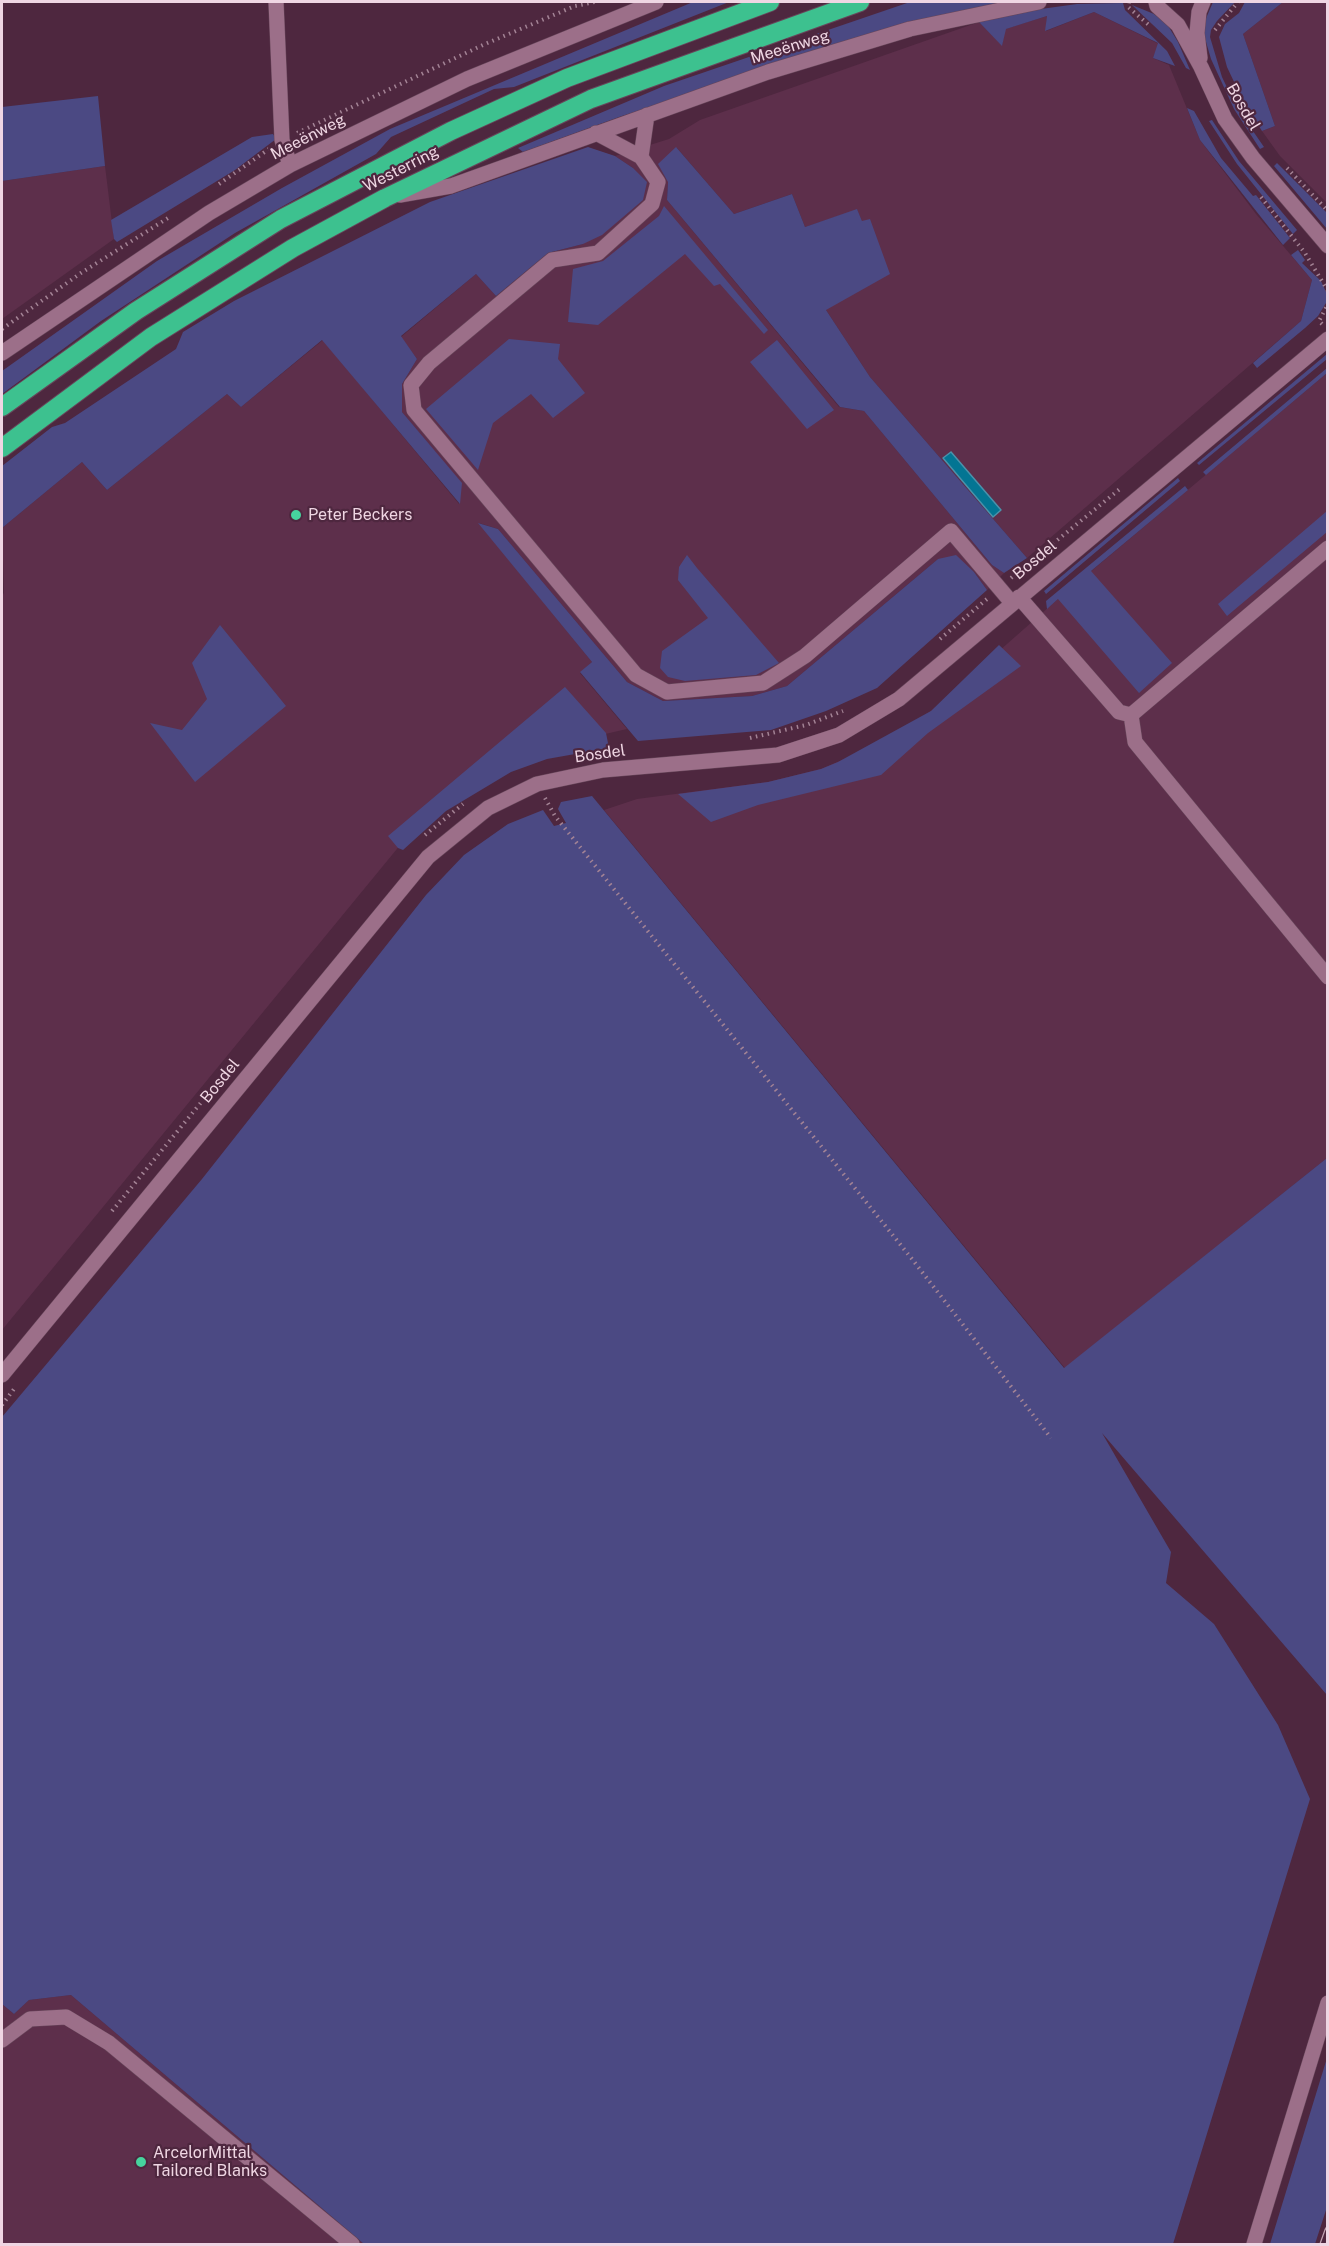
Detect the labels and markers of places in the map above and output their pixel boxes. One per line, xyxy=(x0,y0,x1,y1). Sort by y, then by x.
place label: Peter Beckers xyxy=(308,505,412,525)
marker: Peter Beckers xyxy=(289,508,303,522)
place label: ArcelorMittal Tailored Blanks xyxy=(153,2143,267,2181)
marker: ArcelorMittal Tailored Blanks xyxy=(134,2155,148,2169)

